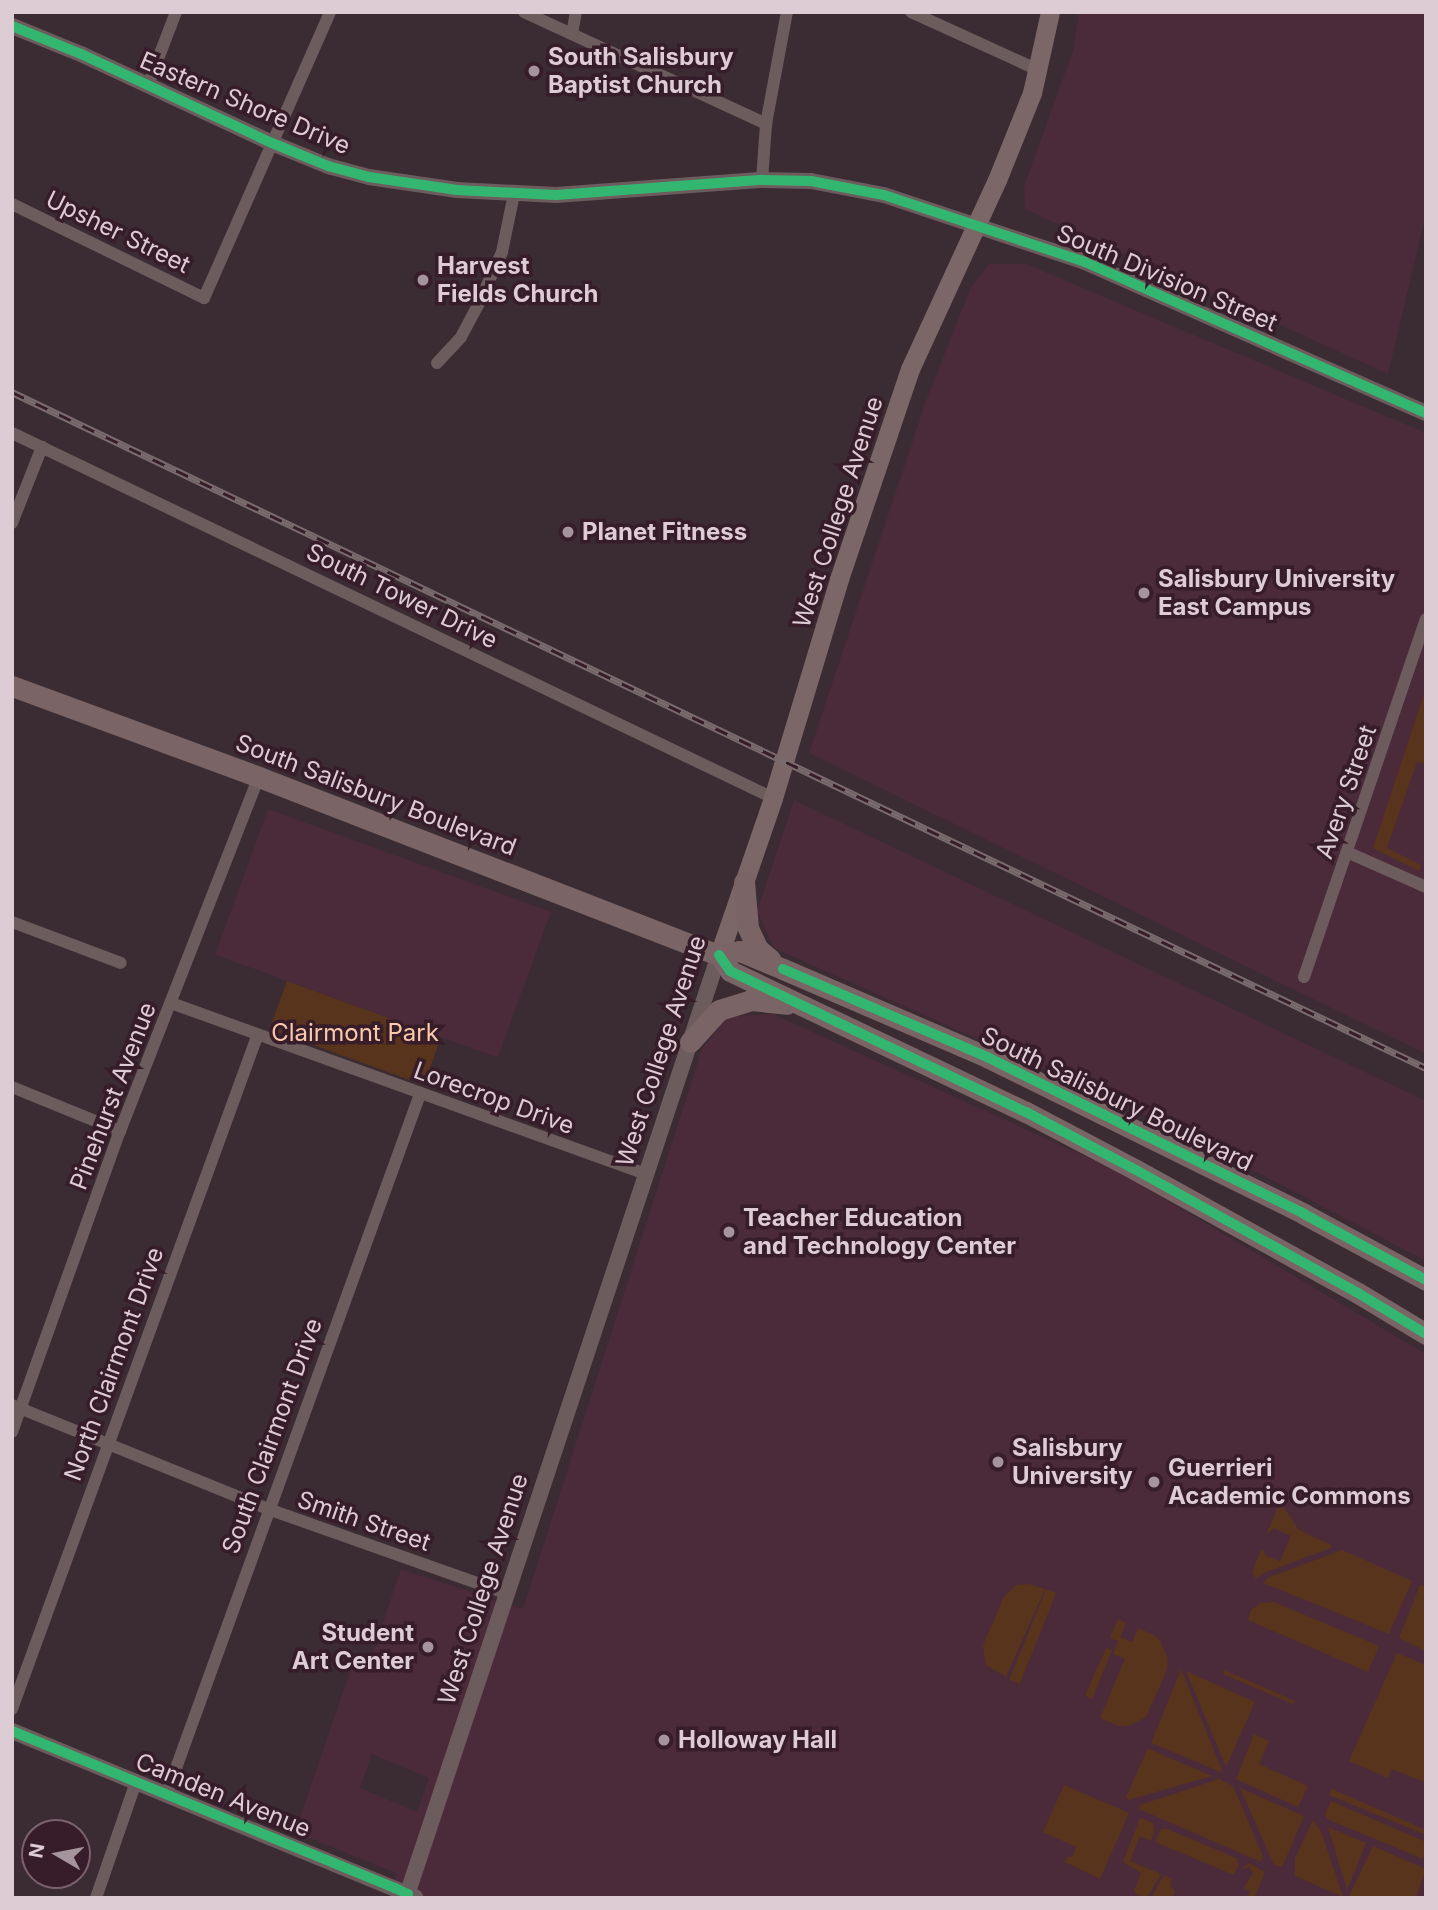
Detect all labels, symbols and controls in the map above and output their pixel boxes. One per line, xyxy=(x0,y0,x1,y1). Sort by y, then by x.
place label: South Salisbury Baptist Church xyxy=(548,43,734,99)
street label: Eastern Shore Drive xyxy=(136,46,354,160)
marker: South Salisbury Baptist Church xyxy=(526,63,542,79)
street label: Upsher Street xyxy=(41,185,195,279)
street label: South Division Street xyxy=(1052,218,1282,338)
place label: Harvest Fields Church xyxy=(437,252,599,308)
marker: Harvest Fields Church xyxy=(415,272,431,288)
street label: West College Avenue xyxy=(787,393,889,631)
place label: Planet Fitness xyxy=(582,518,747,546)
marker: Planet Fitness xyxy=(560,524,576,540)
street label: South Tower Drive xyxy=(302,537,502,655)
place label: Salisbury University East Campus xyxy=(1158,565,1395,621)
marker: Salisbury University East Campus xyxy=(1136,585,1152,601)
street label: Avery Street xyxy=(1310,721,1382,863)
street label: South Salisbury Boulevard xyxy=(232,728,520,862)
street label: West College Avenue xyxy=(610,932,712,1170)
street label: Pinehurst Avenue xyxy=(64,998,162,1194)
park label: Clairmont Park xyxy=(271,1019,439,1047)
street label: South Salisbury Boulevard xyxy=(977,1021,1257,1177)
street label: Lorecrop Drive xyxy=(410,1056,578,1140)
place label: Teacher Education and Technology Center xyxy=(743,1204,1016,1260)
marker: Teacher Education and Technology Center xyxy=(721,1224,737,1240)
street label: North Clairmont Drive xyxy=(58,1243,170,1485)
street label: South Clairmont Drive xyxy=(216,1314,328,1558)
place label: Salisbury University xyxy=(1012,1434,1133,1490)
marker: Salisbury University xyxy=(990,1454,1006,1470)
place label: Guerrieri Academic Commons xyxy=(1168,1454,1411,1510)
street label: West College Avenue xyxy=(432,1470,534,1708)
marker: Guerrieri Academic Commons xyxy=(1146,1474,1162,1490)
street label: Smith Street xyxy=(294,1485,434,1557)
place label: Student Art Center xyxy=(292,1619,414,1675)
marker: Student Art Center xyxy=(420,1639,436,1655)
place label: Holloway Hall xyxy=(678,1726,837,1754)
marker: Holloway Hall xyxy=(656,1732,672,1748)
street label: Camden Avenue xyxy=(131,1747,315,1843)
north arrow xyxy=(21,1819,91,1889)
text: N xyxy=(24,1841,49,1860)

